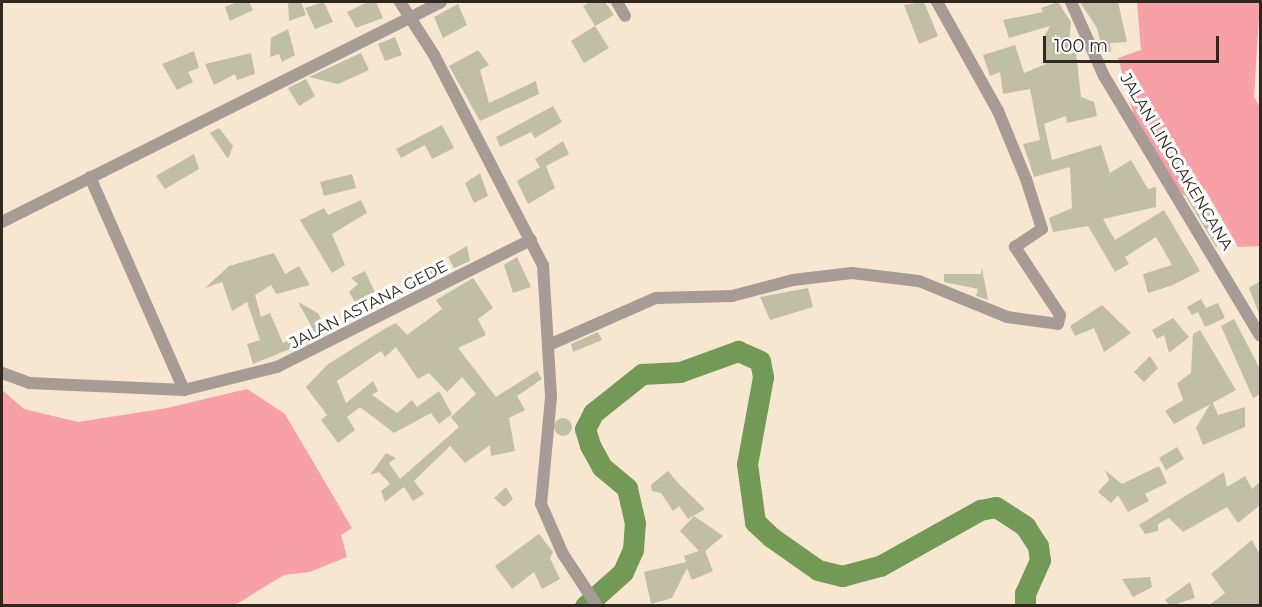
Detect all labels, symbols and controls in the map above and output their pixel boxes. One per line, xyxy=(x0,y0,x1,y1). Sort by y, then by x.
scale bar xyxy=(1046,24,1222,62)
text: 100 m xyxy=(1054,35,1108,57)
street label: JALAN LINGGAKENCANA xyxy=(1116,70,1236,254)
street label: JALAN ASTANA GEDE xyxy=(287,257,451,353)

